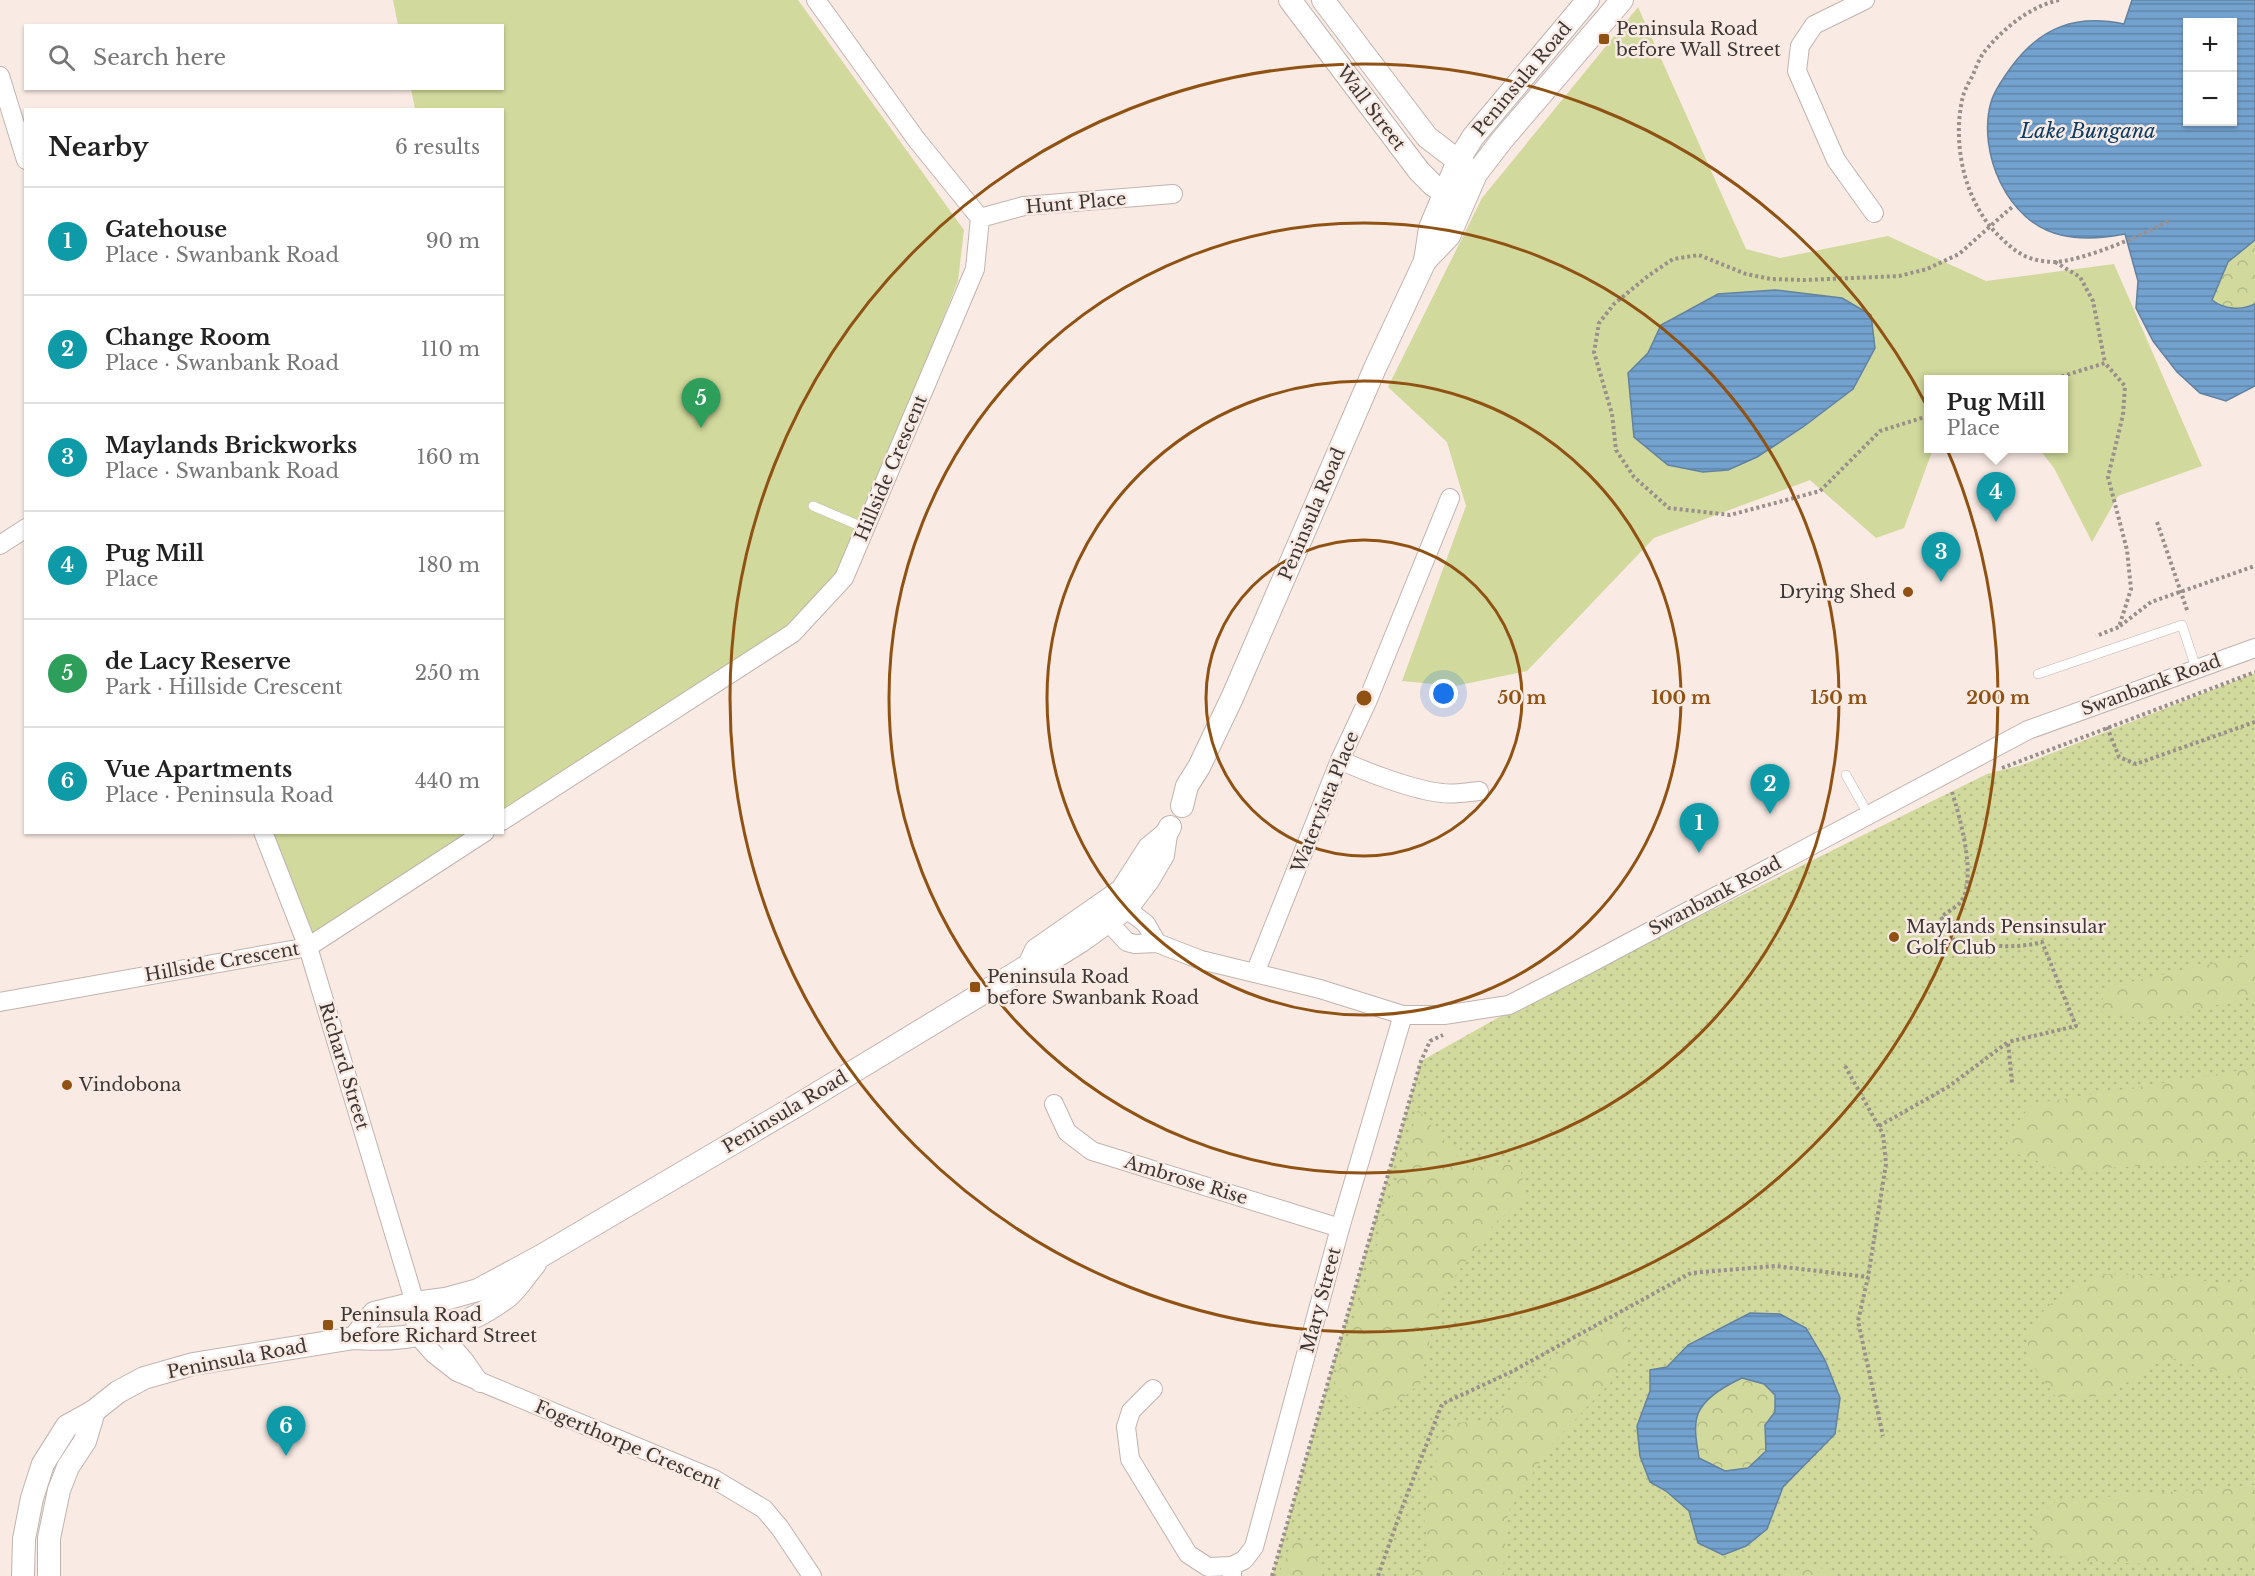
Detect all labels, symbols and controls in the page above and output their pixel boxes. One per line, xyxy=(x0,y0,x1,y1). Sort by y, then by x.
street label: Peninsula Road xyxy=(1468,18,1576,140)
place label: Peninsula Road before Wall Street xyxy=(1615,18,1781,61)
map controls xyxy=(2183,18,2237,126)
button: + xyxy=(2183,18,2237,72)
search box xyxy=(24,24,504,90)
marker: Peninsula Road before Wall Street xyxy=(1597,32,1611,46)
icon: search xyxy=(45,41,78,74)
text: Search here xyxy=(93,44,226,71)
street label: Wall Street xyxy=(1331,60,1410,155)
button: − xyxy=(2183,72,2237,126)
water label: Lake Bungana xyxy=(2019,119,2156,143)
text: Nearby xyxy=(48,131,149,163)
text: 6 results xyxy=(395,135,480,159)
street label: Hunt Place xyxy=(1025,188,1127,218)
text: Gatehouse xyxy=(105,216,227,243)
text: 1 xyxy=(63,229,72,253)
text: 90 m xyxy=(426,229,480,253)
text: Place · Swanbank Road xyxy=(105,243,339,267)
text: Change Room xyxy=(105,324,271,351)
text: 2 xyxy=(61,337,74,361)
text: 110 m xyxy=(421,337,480,361)
text: Place · Swanbank Road xyxy=(105,351,339,375)
popup xyxy=(1924,375,2068,453)
pin: 5 xyxy=(682,378,720,428)
text: Pug Mill xyxy=(1946,389,2046,416)
street label: Hillside Crescent xyxy=(850,391,932,545)
text: Place xyxy=(1946,416,2000,440)
text: Maylands Brickworks xyxy=(105,432,357,459)
street label: Peninsula Road xyxy=(1274,444,1350,584)
text: 3 xyxy=(61,445,74,469)
text: 160 m xyxy=(417,445,480,469)
text: Place · Swanbank Road xyxy=(105,459,339,483)
pin: 4 xyxy=(1976,472,2016,522)
pin: 3 xyxy=(1922,532,1960,582)
text: Pug Mill xyxy=(105,540,204,567)
text: 4 xyxy=(61,553,74,577)
text: 180 m xyxy=(417,553,480,577)
text: Place xyxy=(105,567,159,591)
place label: Drying Shed xyxy=(1779,581,1896,603)
marker: Drying Shed xyxy=(1901,585,1915,599)
text: de Lacy Reserve xyxy=(105,648,291,675)
street label: Swanbank Road xyxy=(2078,650,2224,720)
text: 5 xyxy=(62,661,73,685)
text: 250 m xyxy=(415,661,480,685)
text: Park · Hillside Crescent xyxy=(105,675,343,699)
your location xyxy=(1429,679,1458,708)
text: 50 m xyxy=(1498,687,1547,709)
text: 100 m xyxy=(1651,687,1711,709)
text: 150 m xyxy=(1811,687,1868,709)
text: 200 m xyxy=(1966,687,2030,709)
centre of rings xyxy=(1354,688,1374,708)
street label: Watervista Place xyxy=(1286,728,1363,877)
text: Vue Apartments xyxy=(105,756,292,783)
pin: 2 xyxy=(1750,764,1790,814)
text: 6 xyxy=(61,769,74,793)
text: 440 m xyxy=(415,769,480,793)
text: Place · Peninsula Road xyxy=(105,783,333,807)
pin: 1 xyxy=(1680,804,1718,853)
street label: Swanbank Road xyxy=(1645,852,1785,940)
place label: Maylands Pensinsular Golf Club xyxy=(1906,916,2107,959)
marker: Maylands Pensinsular Golf Club xyxy=(1887,930,1901,944)
street label: Hillside Crescent xyxy=(143,938,301,986)
place label: Peninsula Road before Swanbank Road xyxy=(986,966,1199,1009)
marker: Peninsula Road before Swanbank Road xyxy=(968,980,982,994)
street label: Richard Street xyxy=(314,1000,374,1133)
street label: Peninsula Road xyxy=(718,1066,852,1158)
place label: Vindobona xyxy=(78,1074,181,1096)
marker: Vindobona xyxy=(60,1078,74,1092)
street label: Ambrose Rise xyxy=(1121,1151,1250,1209)
street label: Mary Street xyxy=(1296,1245,1346,1355)
place label: Peninsula Road before Richard Street xyxy=(339,1304,537,1347)
marker: Peninsula Road before Richard Street xyxy=(321,1318,335,1332)
street label: Peninsula Road xyxy=(165,1335,309,1383)
street label: Fogerthorpe Crescent xyxy=(531,1396,725,1494)
pin: 6 xyxy=(266,1406,306,1456)

